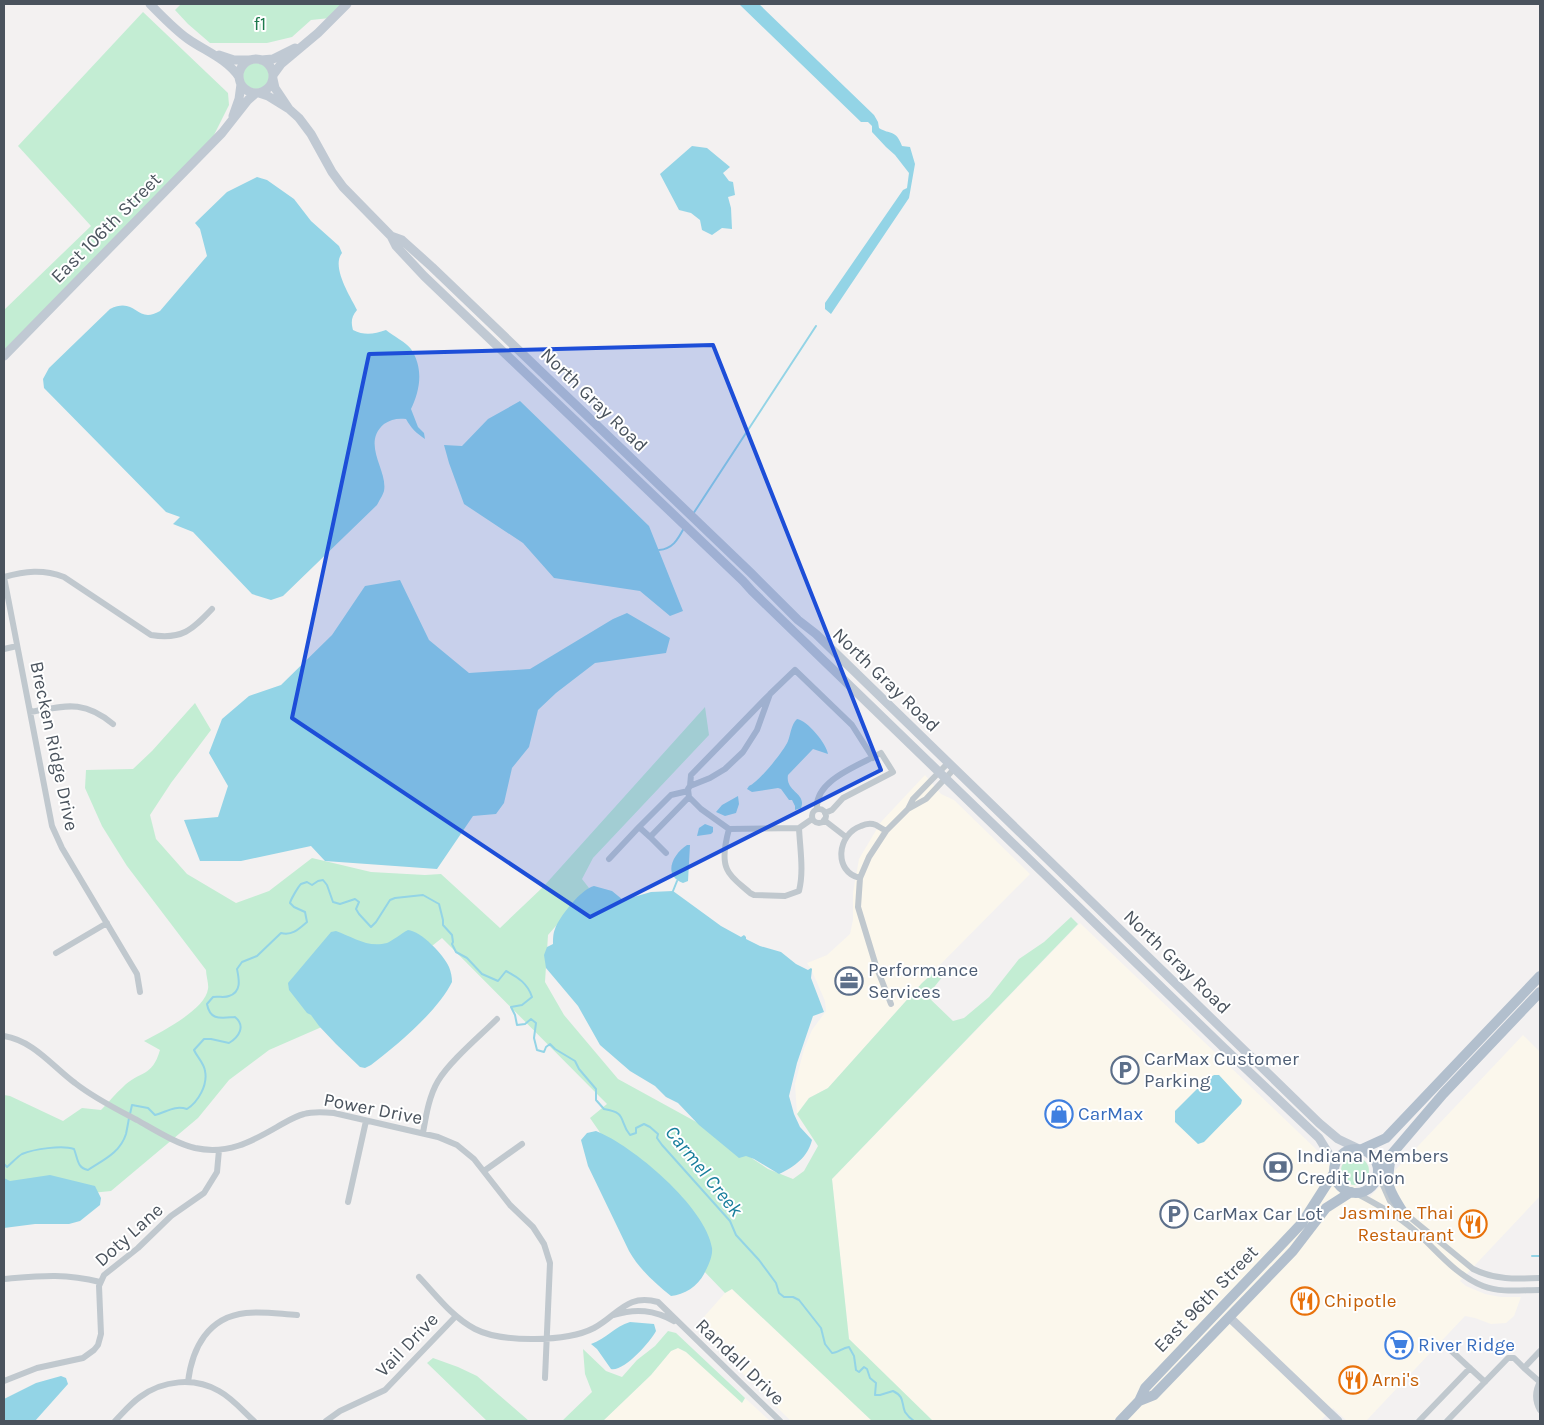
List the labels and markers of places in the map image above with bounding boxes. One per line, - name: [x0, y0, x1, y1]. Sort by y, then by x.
- place label: Performance Services: [868, 959, 978, 1003]
- office icon: Performance Services: [834, 966, 864, 996]
- place label: CarMax Customer Parking: [1144, 1048, 1299, 1092]
- parking icon: CarMax Customer Parking: [1110, 1055, 1140, 1085]
- shop icon: CarMax: [1044, 1099, 1074, 1129]
- place label: CarMax: [1078, 1103, 1144, 1125]
- place label: Indiana Members Credit Union: [1297, 1145, 1449, 1189]
- bank icon: Indiana Members Credit Union: [1263, 1152, 1293, 1182]
- parking icon: CarMax Car Lot: [1159, 1199, 1189, 1229]
- place label: Jasmine Thai Restaurant: [1340, 1202, 1454, 1246]
- place label: CarMax Car Lot: [1193, 1203, 1323, 1225]
- restaurant icon: Jasmine Thai Restaurant: [1458, 1209, 1488, 1239]
- restaurant icon: Chipotle: [1290, 1286, 1320, 1316]
- place label: Chipotle: [1324, 1290, 1397, 1312]
- supermarket icon: River Ridge: [1384, 1330, 1414, 1360]
- place label: River Ridge: [1418, 1334, 1515, 1356]
- restaurant icon: Arni's: [1338, 1365, 1368, 1395]
- place label: Arni's: [1372, 1369, 1419, 1391]

